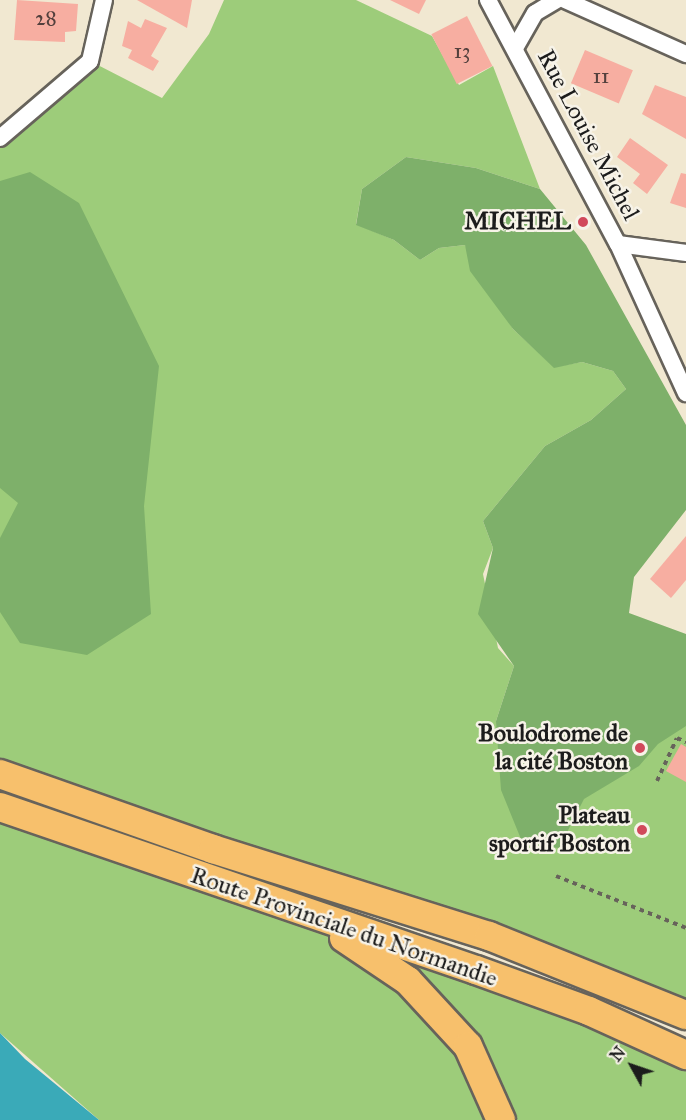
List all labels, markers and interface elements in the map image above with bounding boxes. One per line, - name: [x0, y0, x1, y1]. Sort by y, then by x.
- house number: 28: [35, 5, 57, 31]
- house number: 13: [454, 38, 470, 64]
- street label: Rue Louise Michel: [531, 45, 645, 225]
- house number: 11: [593, 63, 609, 89]
- place label: MICHEL: [464, 208, 571, 236]
- marker: MICHEL: [576, 215, 590, 229]
- place label: Boulodrome de la cité Boston: [478, 720, 628, 776]
- marker: Boulodrome de la cité Boston: [633, 741, 647, 755]
- place label: Plateau sportif Boston: [489, 802, 630, 858]
- marker: Plateau sportif Boston: [635, 823, 649, 837]
- street label: Route Provinciale du Normandie: [187, 861, 501, 993]
- north arrow: [602, 1036, 662, 1096]
- text: N: [606, 1043, 629, 1065]

